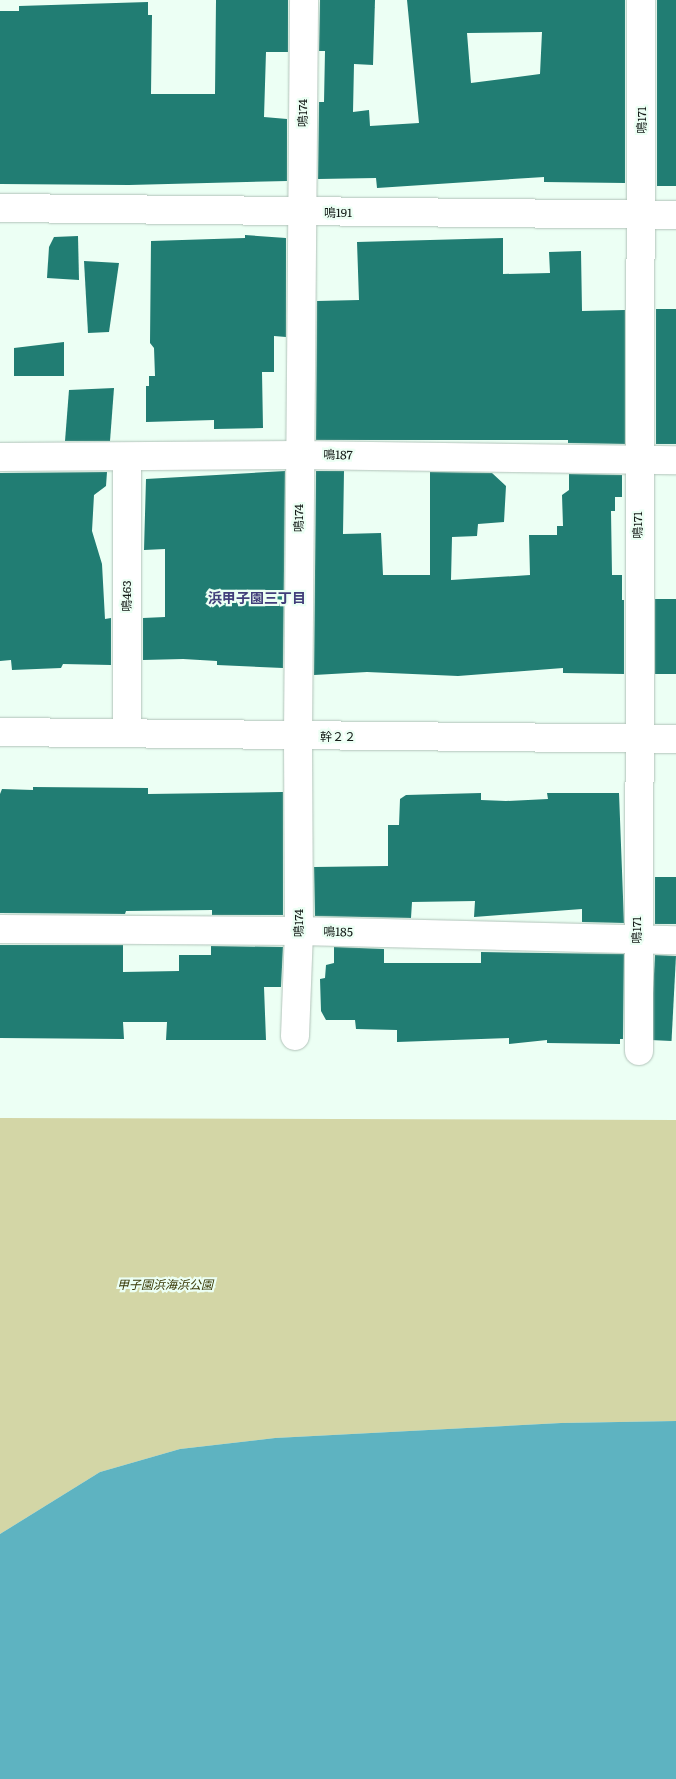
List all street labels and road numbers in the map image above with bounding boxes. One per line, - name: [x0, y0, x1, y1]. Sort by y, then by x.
- street label: 鳴174: [296, 99, 310, 127]
- street label: 鳴171: [635, 106, 649, 134]
- street label: 鳴191: [324, 206, 352, 220]
- street label: 鳴187: [323, 448, 353, 462]
- street label: 鳴174: [292, 504, 306, 532]
- street label: 鳴171: [631, 511, 645, 539]
- street label: 鳴463: [120, 580, 134, 612]
- street label: 幹２２: [320, 730, 356, 744]
- street label: 鳴174: [292, 909, 306, 937]
- street label: 鳴171: [630, 916, 644, 944]
- street label: 鳴185: [323, 925, 353, 939]

